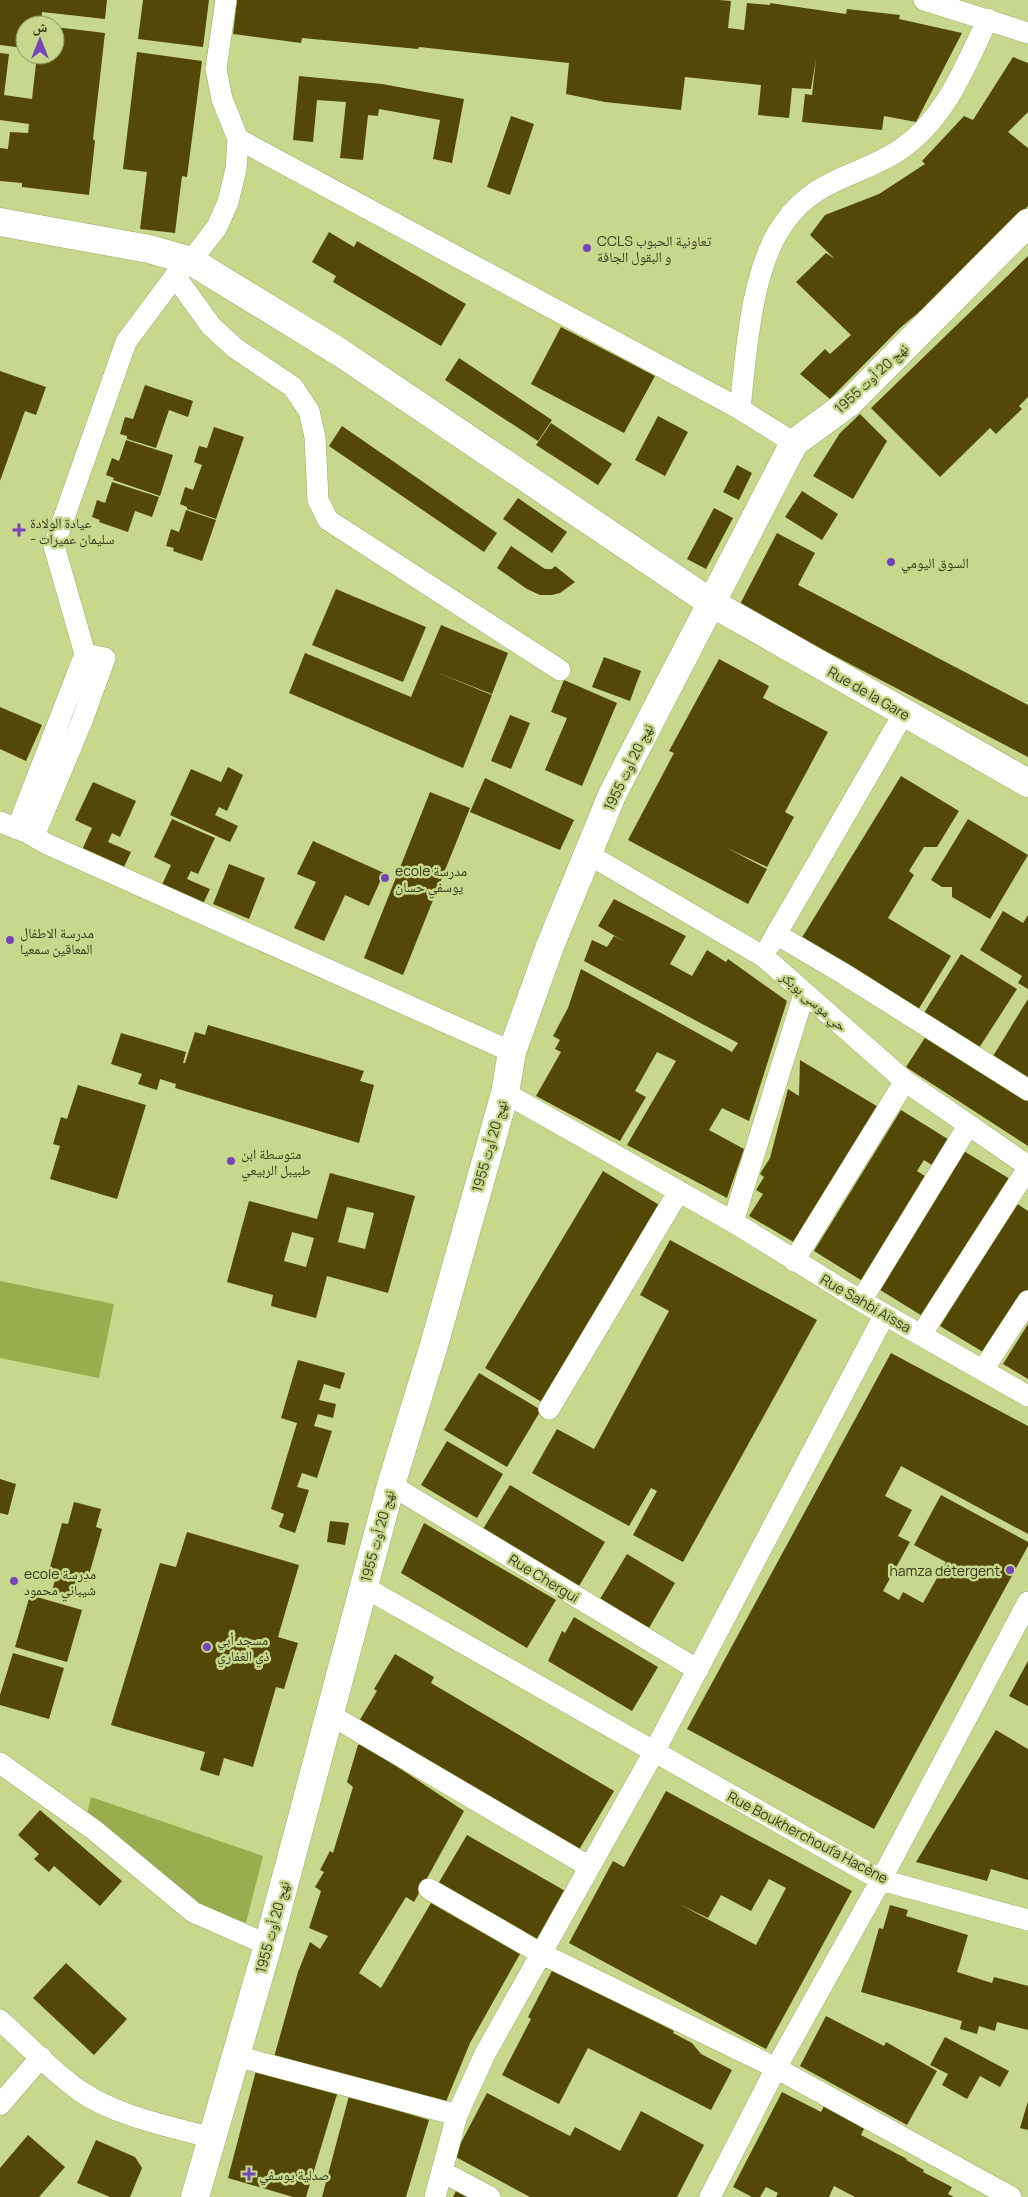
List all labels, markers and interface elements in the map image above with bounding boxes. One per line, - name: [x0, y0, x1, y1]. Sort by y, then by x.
- north arrow: [15, 15, 65, 65]
- text: ش: [33, 17, 48, 36]
- place label: CCLS تعاونية الحبوب و البقول الجافة: [597, 231, 712, 266]
- marker: CCLS تعاونية الحبوب و البقول الجافة: [581, 242, 593, 254]
- street label: نهج 20 أوت 1955: [830, 339, 913, 418]
- place label: عيادة الولادة - سليمان عميرات: [30, 513, 114, 548]
- marker: عيادة الولادة - سليمان عميرات: [12, 523, 26, 537]
- place label: السوق اليومي: [901, 553, 969, 574]
- marker: السوق اليومي: [885, 556, 897, 568]
- street label: Rue de la Gare: [824, 662, 914, 724]
- street label: نهج 20 أوت 1955: [599, 720, 658, 814]
- place label: ecole مدرسة يوسفي حسان: [395, 861, 467, 898]
- marker: ecole مدرسة يوسفي حسان: [379, 872, 391, 884]
- place label: مدرسة الاطفال المعاقين سمعيا: [20, 923, 94, 958]
- marker: مدرسة الاطفال المعاقين سمعيا: [4, 934, 16, 946]
- street label: حي موسى بوبكر: [774, 966, 851, 1037]
- street label: نهج 20 أوت 1955: [467, 1098, 512, 1194]
- place label: متوسطة ابن طبيبل الربيعي: [241, 1144, 311, 1181]
- marker: متوسطة ابن طبيبل الربيعي: [225, 1155, 237, 1167]
- street label: Rue Sahbi Aïssa: [817, 1269, 915, 1337]
- street label: نهج 20 أوت 1955: [356, 1488, 399, 1584]
- street label: Rue Chergui: [505, 1549, 583, 1607]
- place label: hamza détergent: [890, 1561, 1000, 1580]
- place label: ecole مدرسة شيباني محمود: [24, 1564, 96, 1601]
- marker: hamza détergent: [1004, 1564, 1016, 1576]
- marker: ecole مدرسة شيباني محمود: [8, 1575, 20, 1587]
- place label: مسجد أبي ذي الغفاري: [217, 1630, 270, 1667]
- marker: مسجد أبي ذي الغفاري: [201, 1641, 213, 1653]
- street label: Rue Boukherchoufa Hacène: [724, 1787, 892, 1887]
- street label: نهج 20 أوت 1955: [251, 1879, 294, 1975]
- place label: صدلية يوسفي: [259, 2165, 329, 2186]
- marker: صدلية يوسفي: [243, 2168, 255, 2180]

